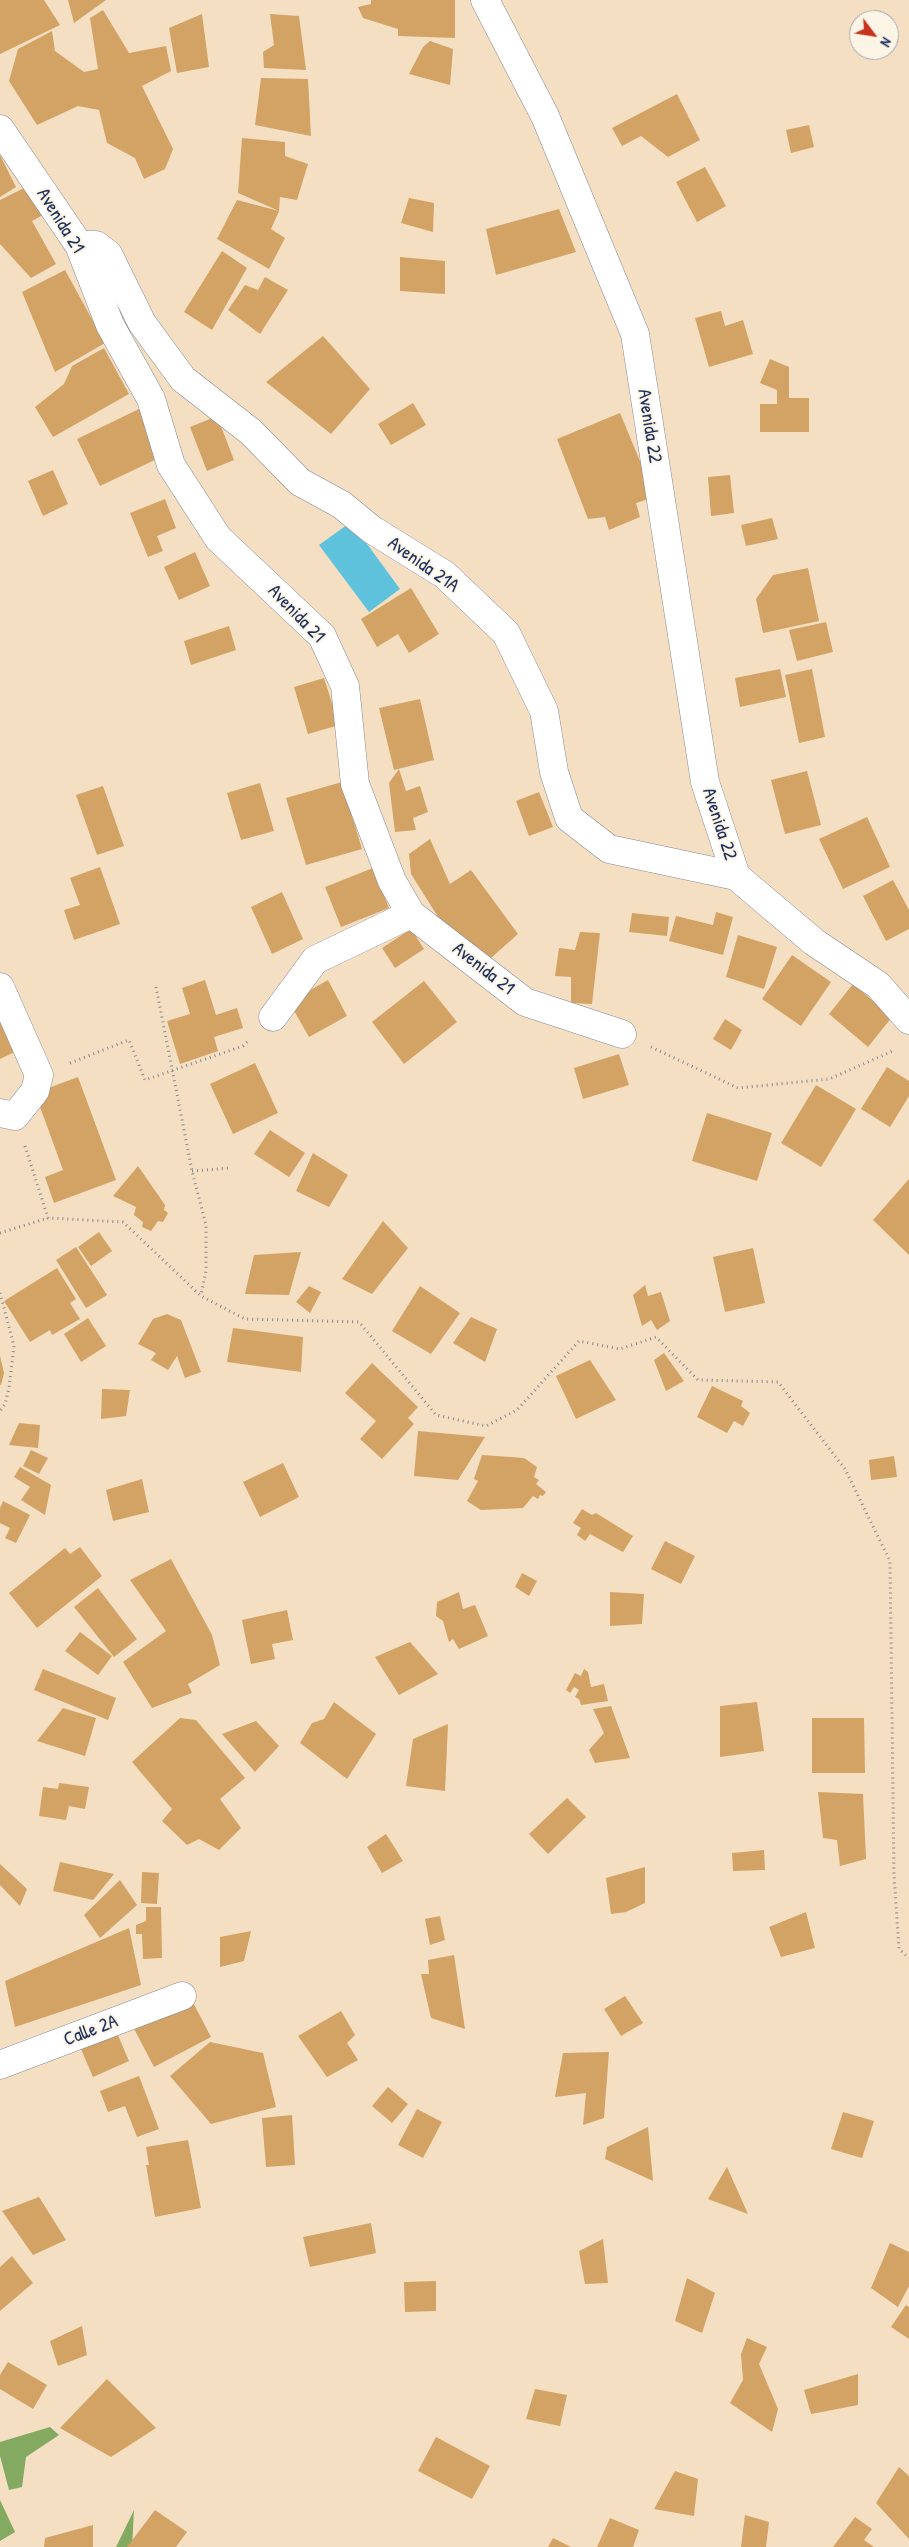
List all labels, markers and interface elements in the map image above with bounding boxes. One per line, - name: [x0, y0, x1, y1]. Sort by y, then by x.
- north arrow: [849, 10, 899, 60]
- text: N: [876, 34, 896, 51]
- street label: Avenida 21: [31, 184, 89, 258]
- street label: Avenida 22: [632, 388, 666, 464]
- street label: Avenida 21A: [383, 532, 463, 598]
- street label: Avenida 21: [263, 580, 329, 648]
- street label: Avenida 22: [697, 785, 741, 863]
- street label: Avenida 21: [447, 938, 519, 1000]
- street label: Calle 2A: [61, 2010, 121, 2052]

